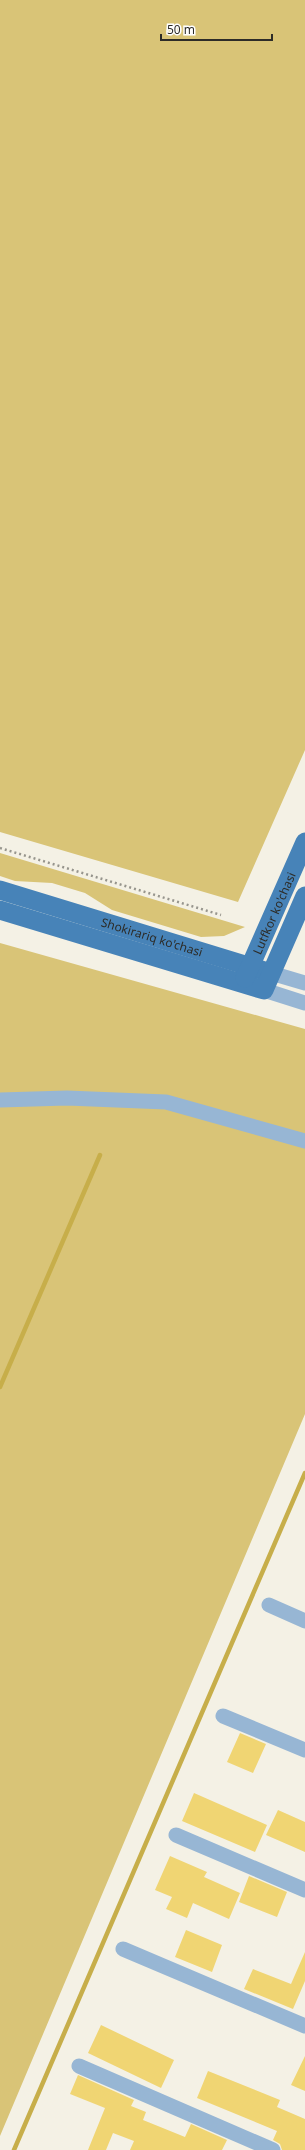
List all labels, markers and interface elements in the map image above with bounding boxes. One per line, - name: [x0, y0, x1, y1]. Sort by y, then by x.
- scale bar: [161, 16, 272, 42]
- text: 50 m: [167, 21, 195, 38]
- street label: Lutfkor ko'chasi: [248, 869, 299, 957]
- street label: Shokirariq ko'chasi: [99, 913, 205, 960]

